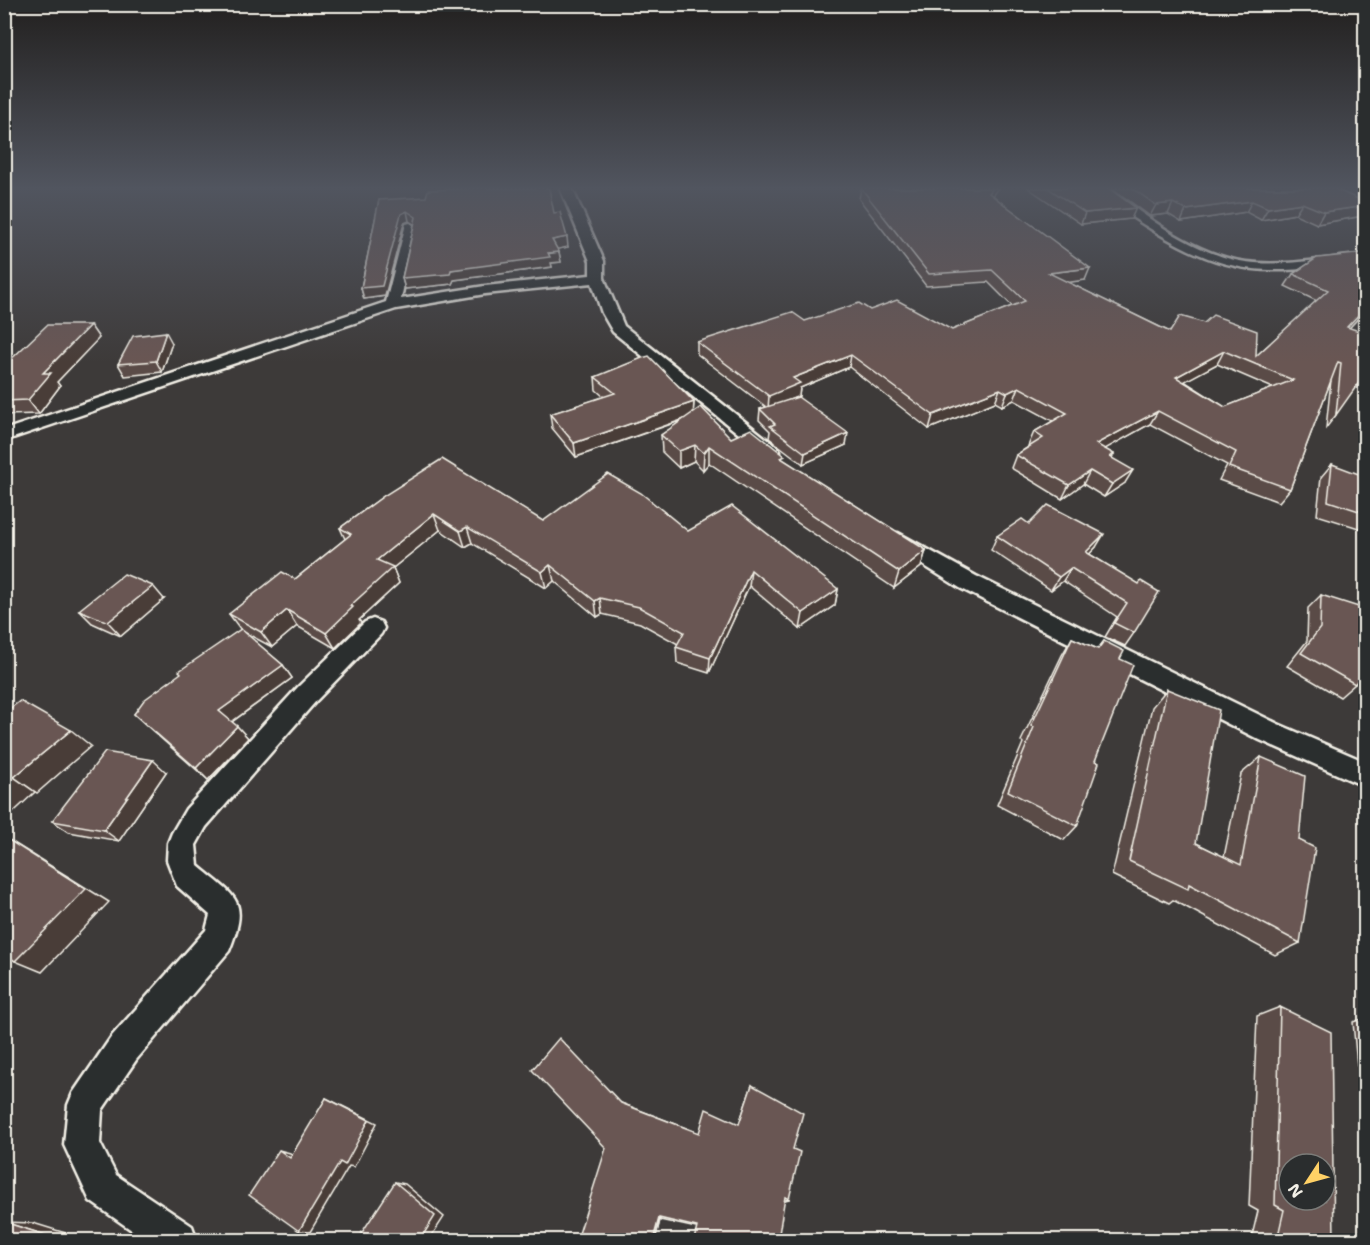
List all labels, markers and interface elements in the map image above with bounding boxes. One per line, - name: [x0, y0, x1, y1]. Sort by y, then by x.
- north arrow: [1277, 1152, 1337, 1212]
- text: N: [1283, 1179, 1307, 1202]

